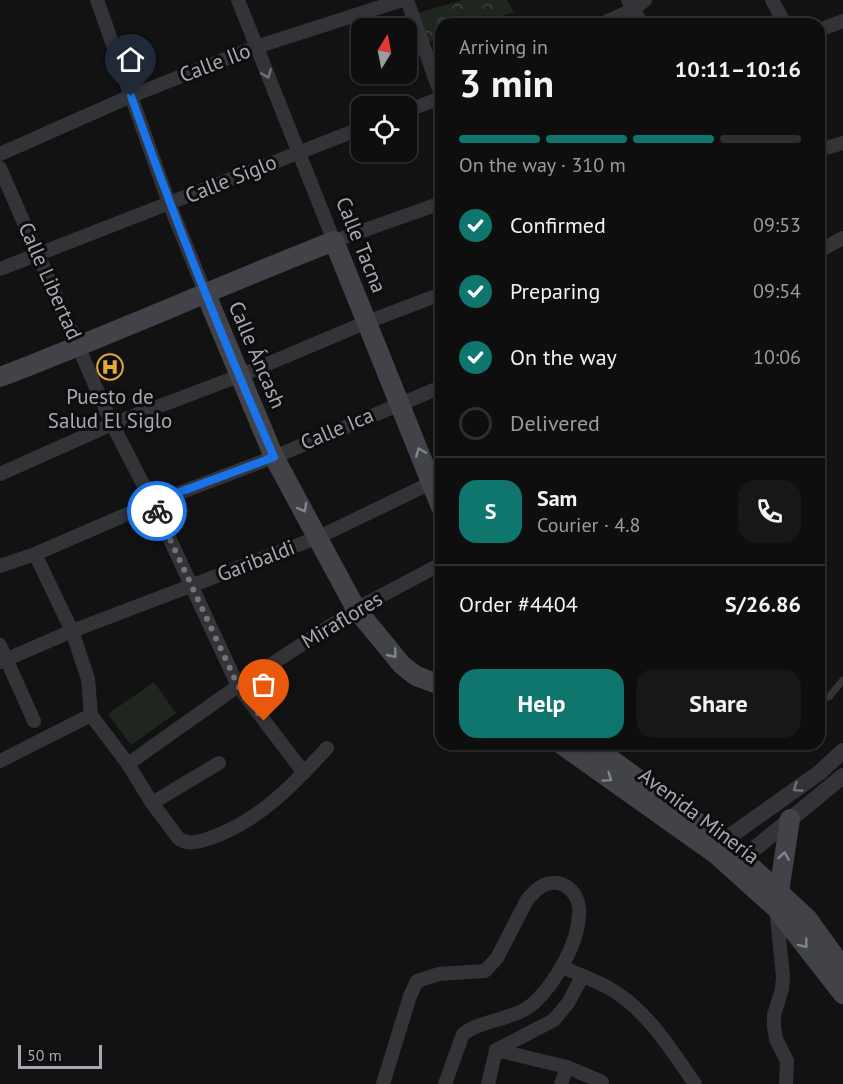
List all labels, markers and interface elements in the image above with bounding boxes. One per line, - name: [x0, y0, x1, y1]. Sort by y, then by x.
- north arrow: [351, 18, 417, 84]
- map controls: [351, 18, 417, 162]
- pin: [105, 34, 156, 96]
- text: Arriving in: [459, 34, 548, 60]
- street label: Calle Ilo: [175, 37, 254, 88]
- icon: home: [114, 43, 147, 76]
- text: 10:11–10:16: [675, 55, 801, 83]
- text: 3 min: [459, 57, 554, 108]
- one-way arrow: [260, 68, 272, 79]
- button: locate: [351, 96, 417, 162]
- street label: Calle Siglo: [181, 148, 280, 209]
- text: On the way · 310 m: [459, 152, 626, 178]
- street label: Calle Tacna: [330, 193, 393, 297]
- icon: check: [459, 209, 492, 242]
- text: Confirmed: [510, 211, 606, 239]
- text: 09:53: [753, 212, 801, 238]
- street label: Calle Libertad: [13, 218, 88, 344]
- icon: check: [459, 275, 492, 308]
- text: Preparing: [510, 277, 600, 305]
- text: 09:54: [753, 278, 801, 304]
- street label: Calle Áncash: [223, 297, 292, 413]
- icon: check: [459, 341, 492, 374]
- text: On the way: [510, 343, 617, 371]
- text: 10:06: [753, 344, 801, 370]
- hospital icon: Puesto de Salud El Siglo: [95, 352, 125, 382]
- place label: Puesto de Salud El Siglo: [48, 383, 172, 434]
- street label: Calle Ica: [296, 401, 377, 456]
- text: Delivered: [510, 409, 600, 437]
- one-way arrow: [415, 447, 427, 458]
- button: phone: [738, 480, 801, 543]
- courier: [127, 481, 187, 541]
- text: Sam: [537, 484, 577, 512]
- icon: bike: [141, 495, 174, 528]
- text: S: [485, 497, 496, 525]
- one-way arrow: [295, 502, 307, 512]
- text: Courier · 4.8: [537, 512, 640, 538]
- street label: Garibaldi: [213, 533, 298, 588]
- street label: Miraflores: [296, 585, 387, 654]
- text: Order #4404: [459, 590, 578, 618]
- text: S/26.86: [725, 590, 801, 618]
- one-way arrow: [385, 648, 396, 659]
- pin: [238, 659, 289, 721]
- icon: bag: [247, 668, 280, 701]
- button: Help: [459, 669, 624, 738]
- button: Share: [636, 669, 801, 738]
- street label: Avenida Minería: [634, 761, 765, 870]
- one-way arrow: [602, 771, 613, 782]
- one-way arrow: [793, 781, 804, 792]
- one-way arrow: [778, 851, 790, 860]
- one-way arrow: [797, 937, 808, 948]
- scale bar: [18, 1042, 102, 1070]
- text: 50 m: [27, 1045, 62, 1065]

